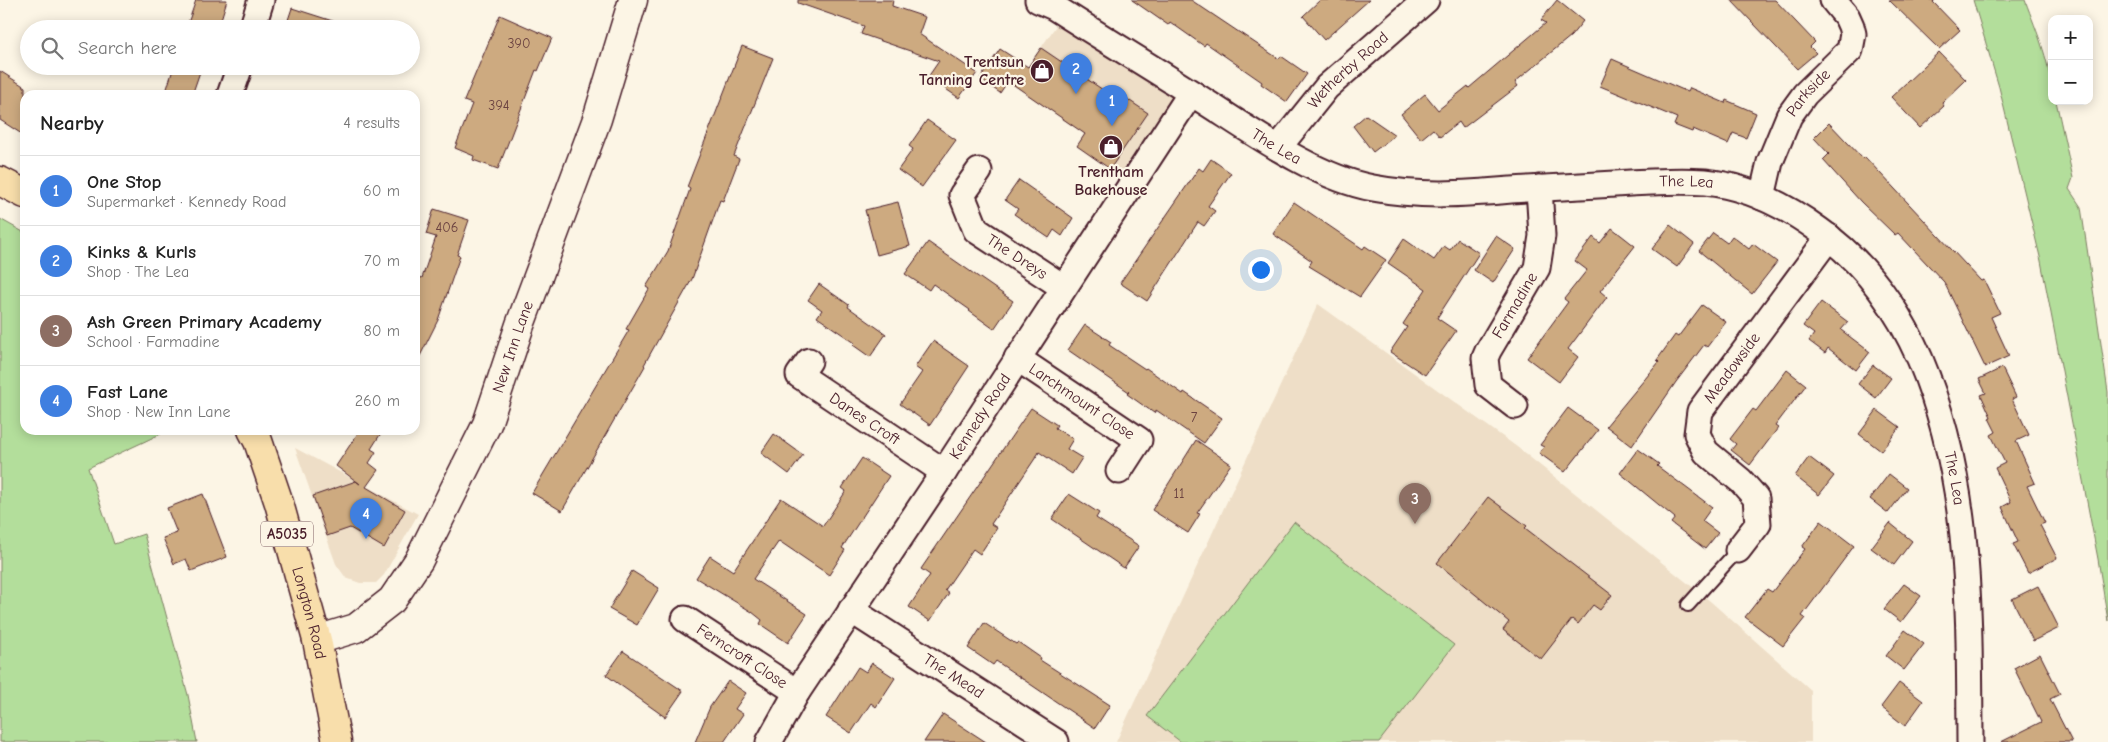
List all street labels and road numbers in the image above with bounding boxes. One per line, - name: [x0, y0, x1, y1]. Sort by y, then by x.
- street label: Wetherby Road: [1304, 28, 1392, 112]
- street label: Parkside: [1783, 65, 1834, 120]
- street label: The Lea: [1248, 125, 1304, 168]
- street label: The Lea: [1659, 172, 1715, 192]
- street label: The Dreys: [983, 231, 1051, 283]
- street label: Farmadine: [1489, 269, 1541, 342]
- street label: New Inn Lane: [489, 299, 537, 395]
- street label: Meadowside: [1700, 329, 1764, 407]
- street label: Larchmount Close: [1026, 360, 1138, 443]
- street label: Kennedy Road: [946, 371, 1014, 463]
- street label: Danes Croft: [826, 389, 903, 449]
- street label: The Lea: [1941, 450, 1968, 506]
- road number: A5035: [261, 522, 313, 546]
- street label: Longton Road: [288, 565, 330, 661]
- street label: Ferncroft Close: [693, 620, 791, 692]
- street label: The Mead: [920, 650, 987, 702]

